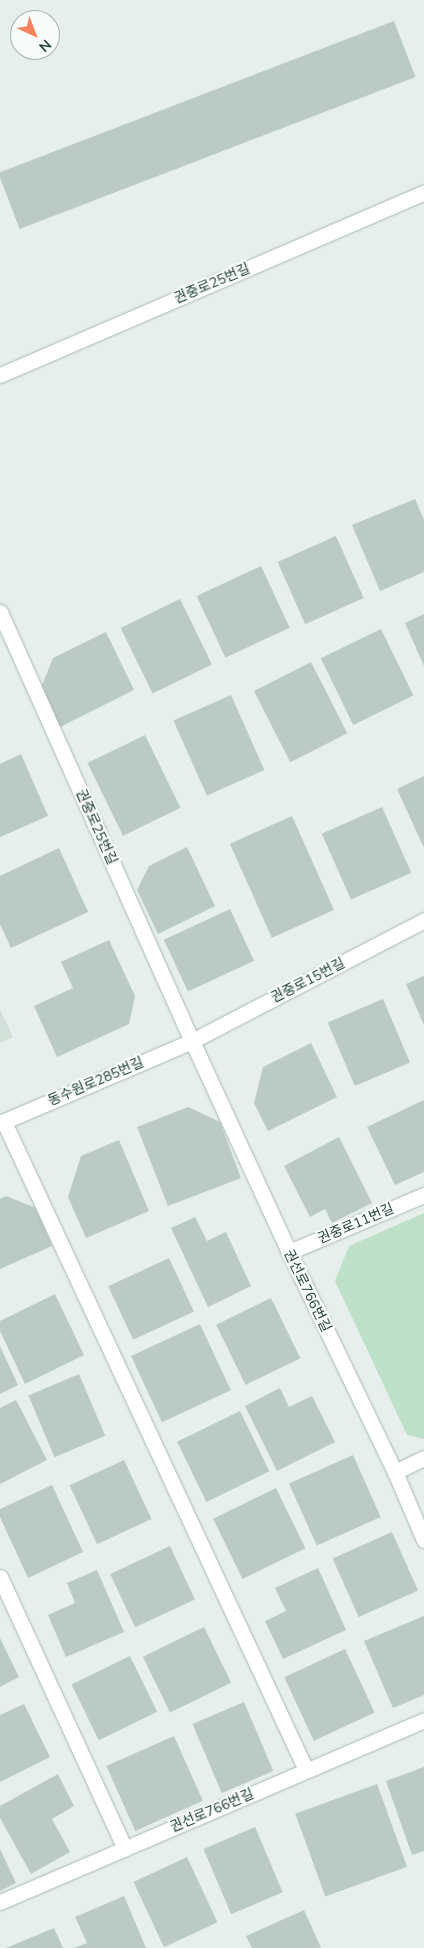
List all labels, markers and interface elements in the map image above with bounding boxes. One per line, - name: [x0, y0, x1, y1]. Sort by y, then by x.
- north arrow: [10, 10, 60, 60]
- text: N: [35, 35, 55, 56]
- street label: 권중로25번길: [171, 260, 253, 308]
- street label: 권중로25번길: [72, 786, 120, 868]
- street label: 권중로15번길: [268, 955, 348, 1007]
- street label: 동수원로285번길: [46, 1054, 146, 1110]
- street label: 권중로11번길: [315, 1200, 397, 1248]
- street label: 권선로766번길: [280, 1247, 334, 1335]
- street label: 권선로766번길: [167, 1786, 257, 1836]

